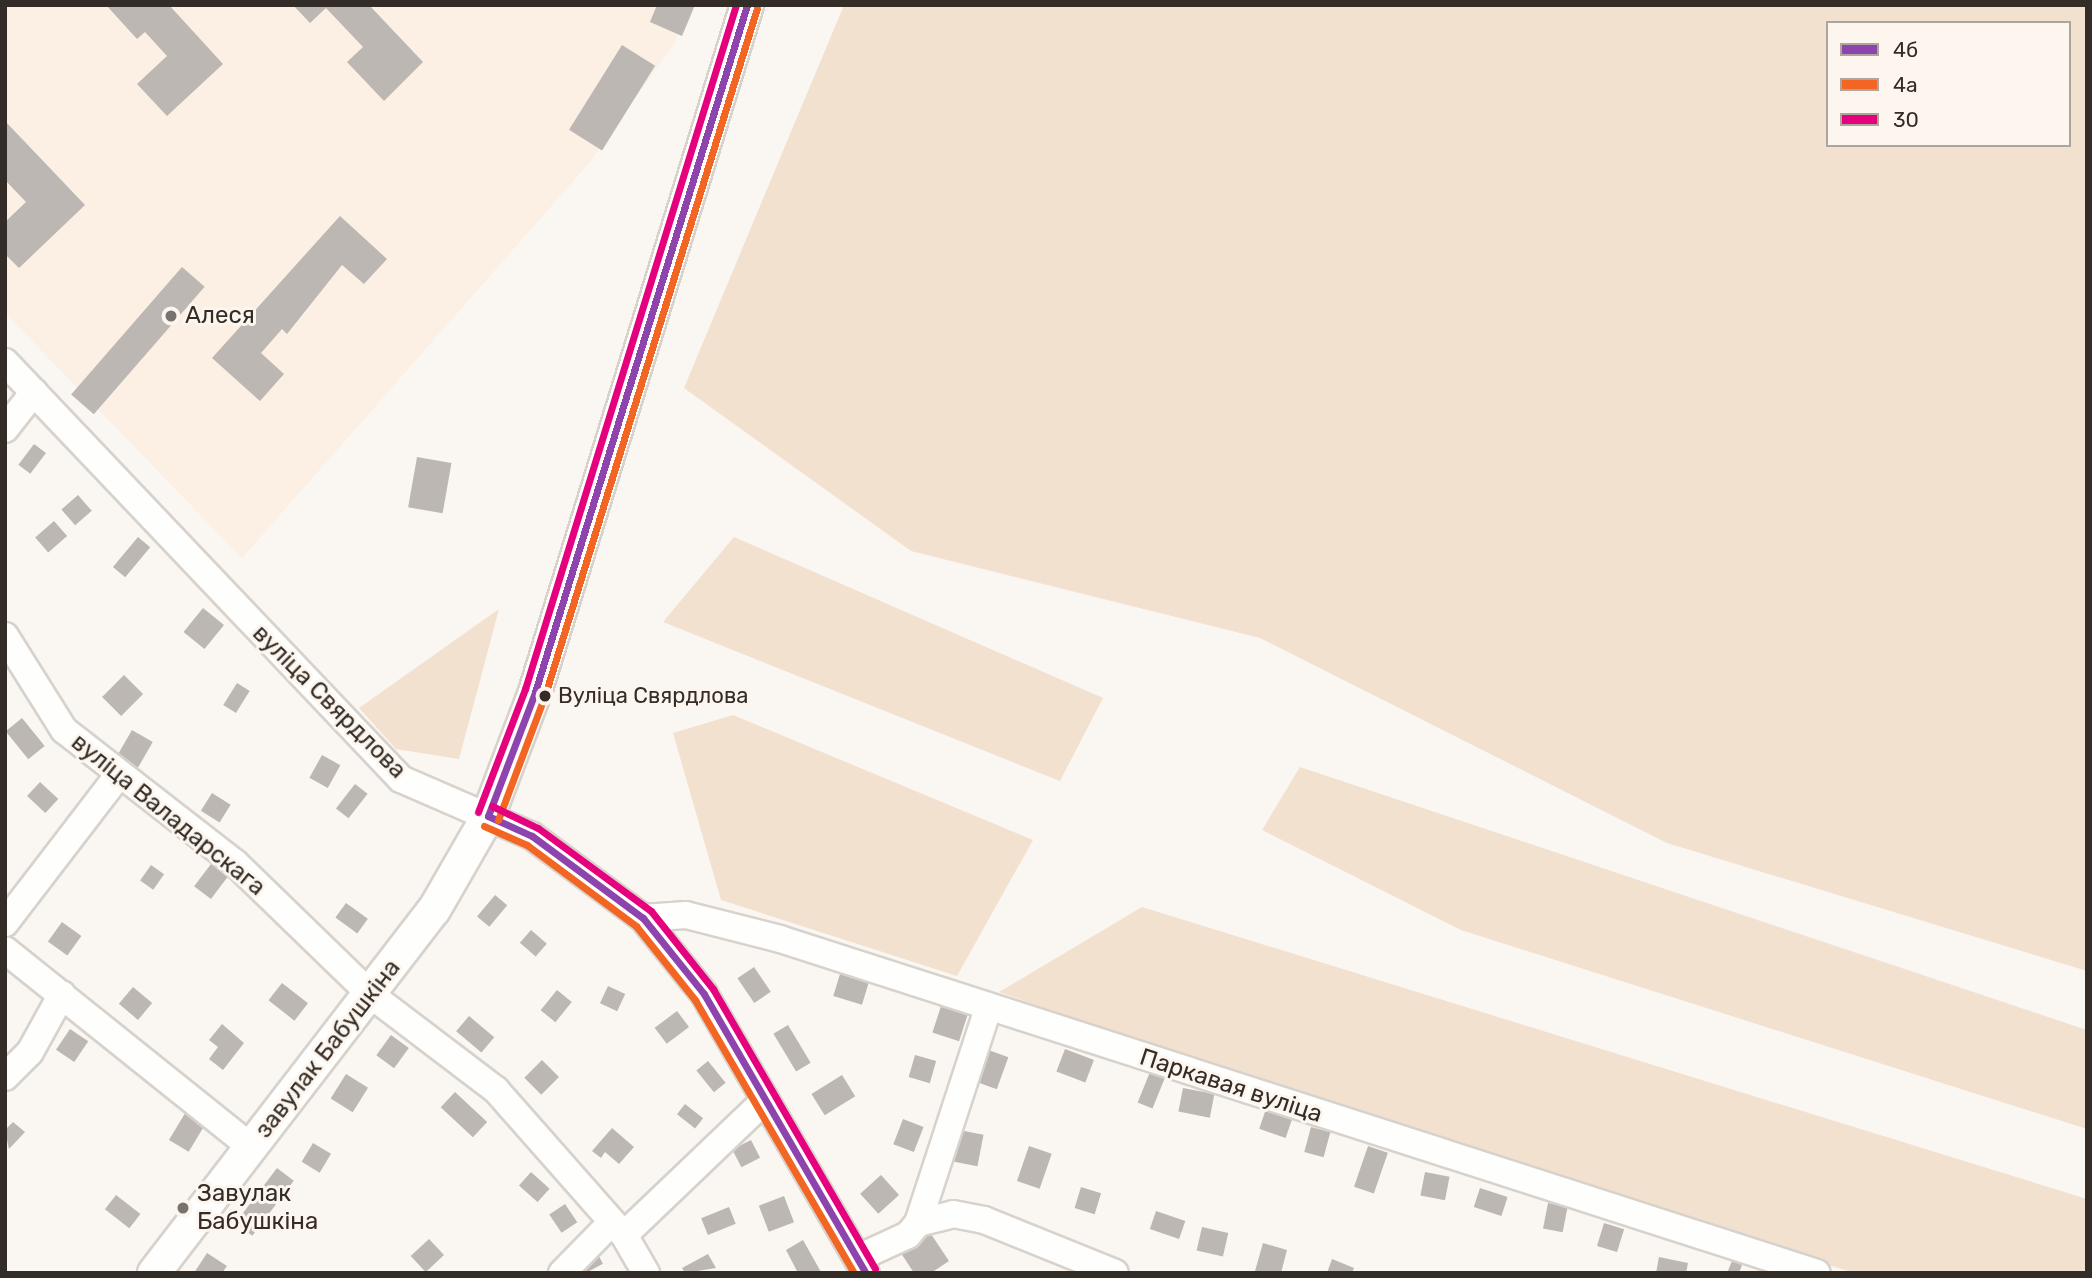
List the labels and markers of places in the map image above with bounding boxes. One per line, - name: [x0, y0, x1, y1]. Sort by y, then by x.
- place label: Алеся: [185, 302, 255, 330]
- marker: Алеся: [163, 308, 179, 324]
- place label: Вуліца Свярдлова: [558, 683, 748, 709]
- marker: Вуліца Свярдлова: [538, 689, 552, 703]
- place label: Завулак Бабушкіна: [197, 1180, 318, 1236]
- marker: Завулак Бабушкіна: [175, 1200, 191, 1216]

